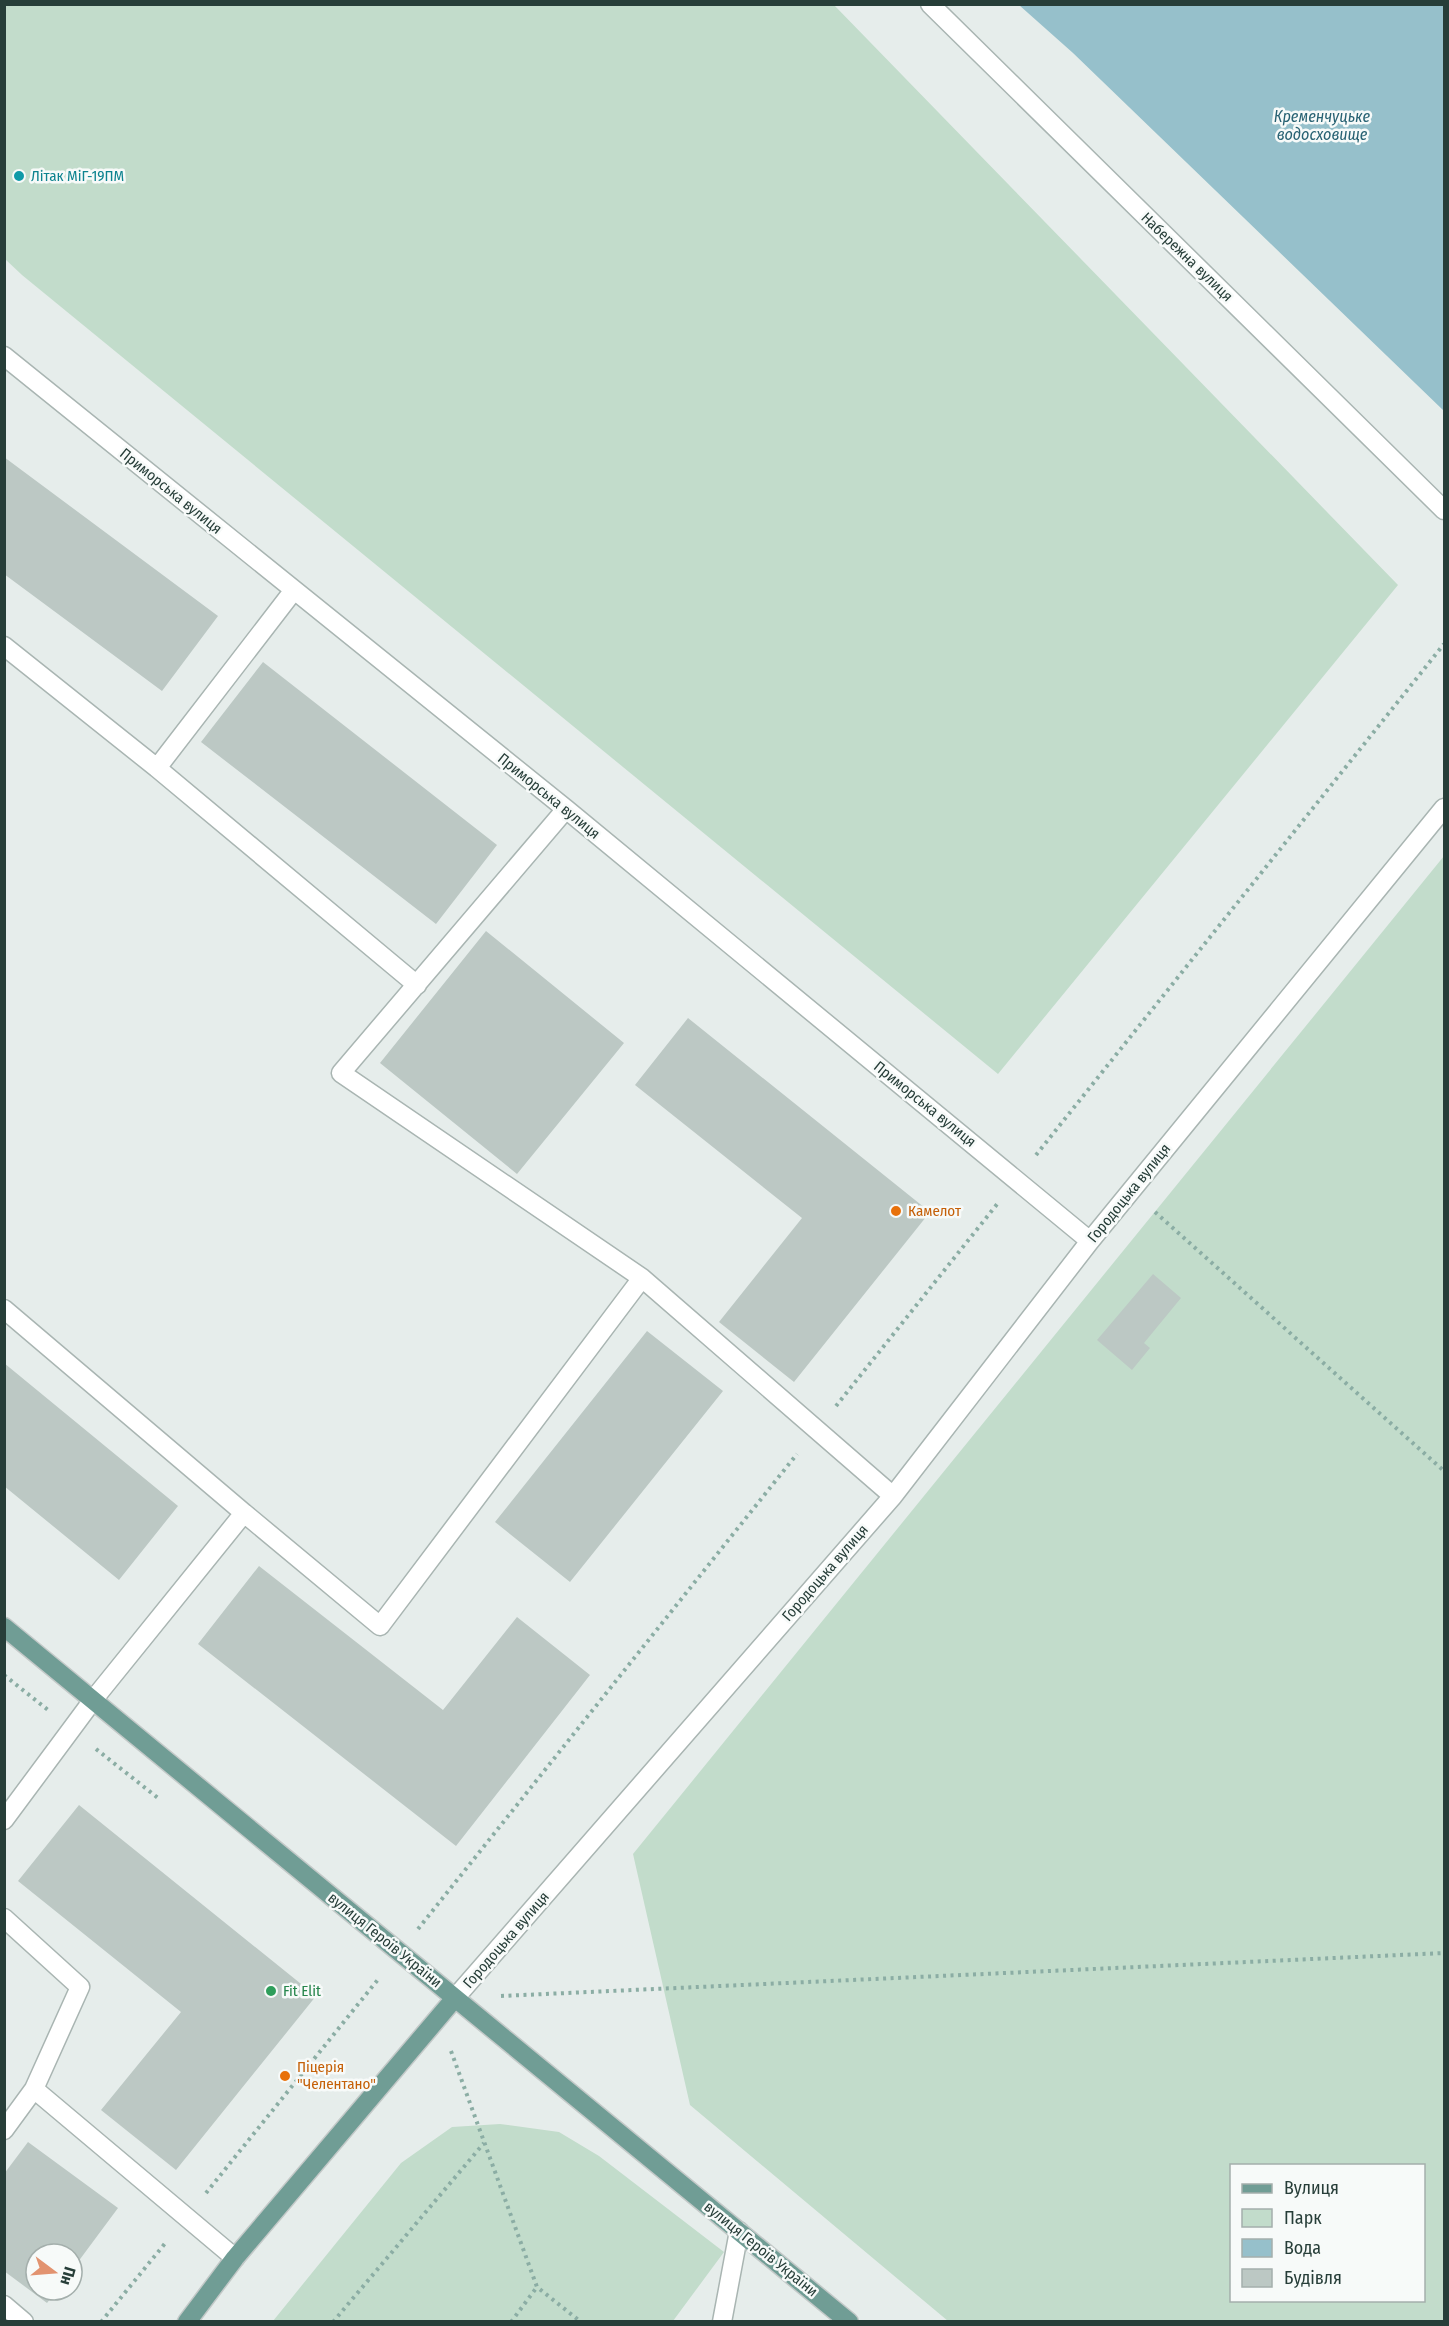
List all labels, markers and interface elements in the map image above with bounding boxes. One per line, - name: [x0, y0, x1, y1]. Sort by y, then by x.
- water label: Кременчуцьке водосховище: [1274, 107, 1371, 144]
- place label: Лiтак МiГ-19ПМ: [31, 167, 124, 185]
- marker: Лiтак МiГ-19ПМ: [12, 169, 26, 183]
- street label: Набережна вулиця: [1137, 209, 1237, 305]
- street label: Приморська вулиця: [116, 444, 226, 538]
- street label: Приморська вулиця: [494, 749, 604, 843]
- street label: Приморська вулиця: [870, 1057, 980, 1151]
- street label: Городоцька вулиця: [1084, 1140, 1174, 1246]
- place label: Камелот: [908, 1202, 962, 1220]
- marker: Камелот: [889, 1204, 903, 1218]
- street label: Городоцька вулиця: [778, 1521, 872, 1625]
- street label: Городоцька вулиця: [459, 1888, 553, 1992]
- street label: вулиця Героїв України: [325, 1889, 445, 1991]
- place label: Fit Elit: [283, 1982, 321, 2000]
- marker: Fit Elit: [264, 1984, 278, 1998]
- place label: Піцерія "Челентано": [297, 2058, 376, 2093]
- marker: Піцерія "Челентано": [278, 2069, 292, 2083]
- legend: [1230, 2164, 1425, 2302]
- text: Вулиця: [1284, 2177, 1339, 2199]
- street label: вулиця Героїв України: [701, 2198, 821, 2300]
- text: Парк: [1284, 2207, 1322, 2229]
- text: Вода: [1284, 2237, 1321, 2259]
- north arrow: [24, 2242, 84, 2302]
- text: Пн: [56, 2265, 80, 2287]
- text: Будівля: [1284, 2267, 1342, 2289]

